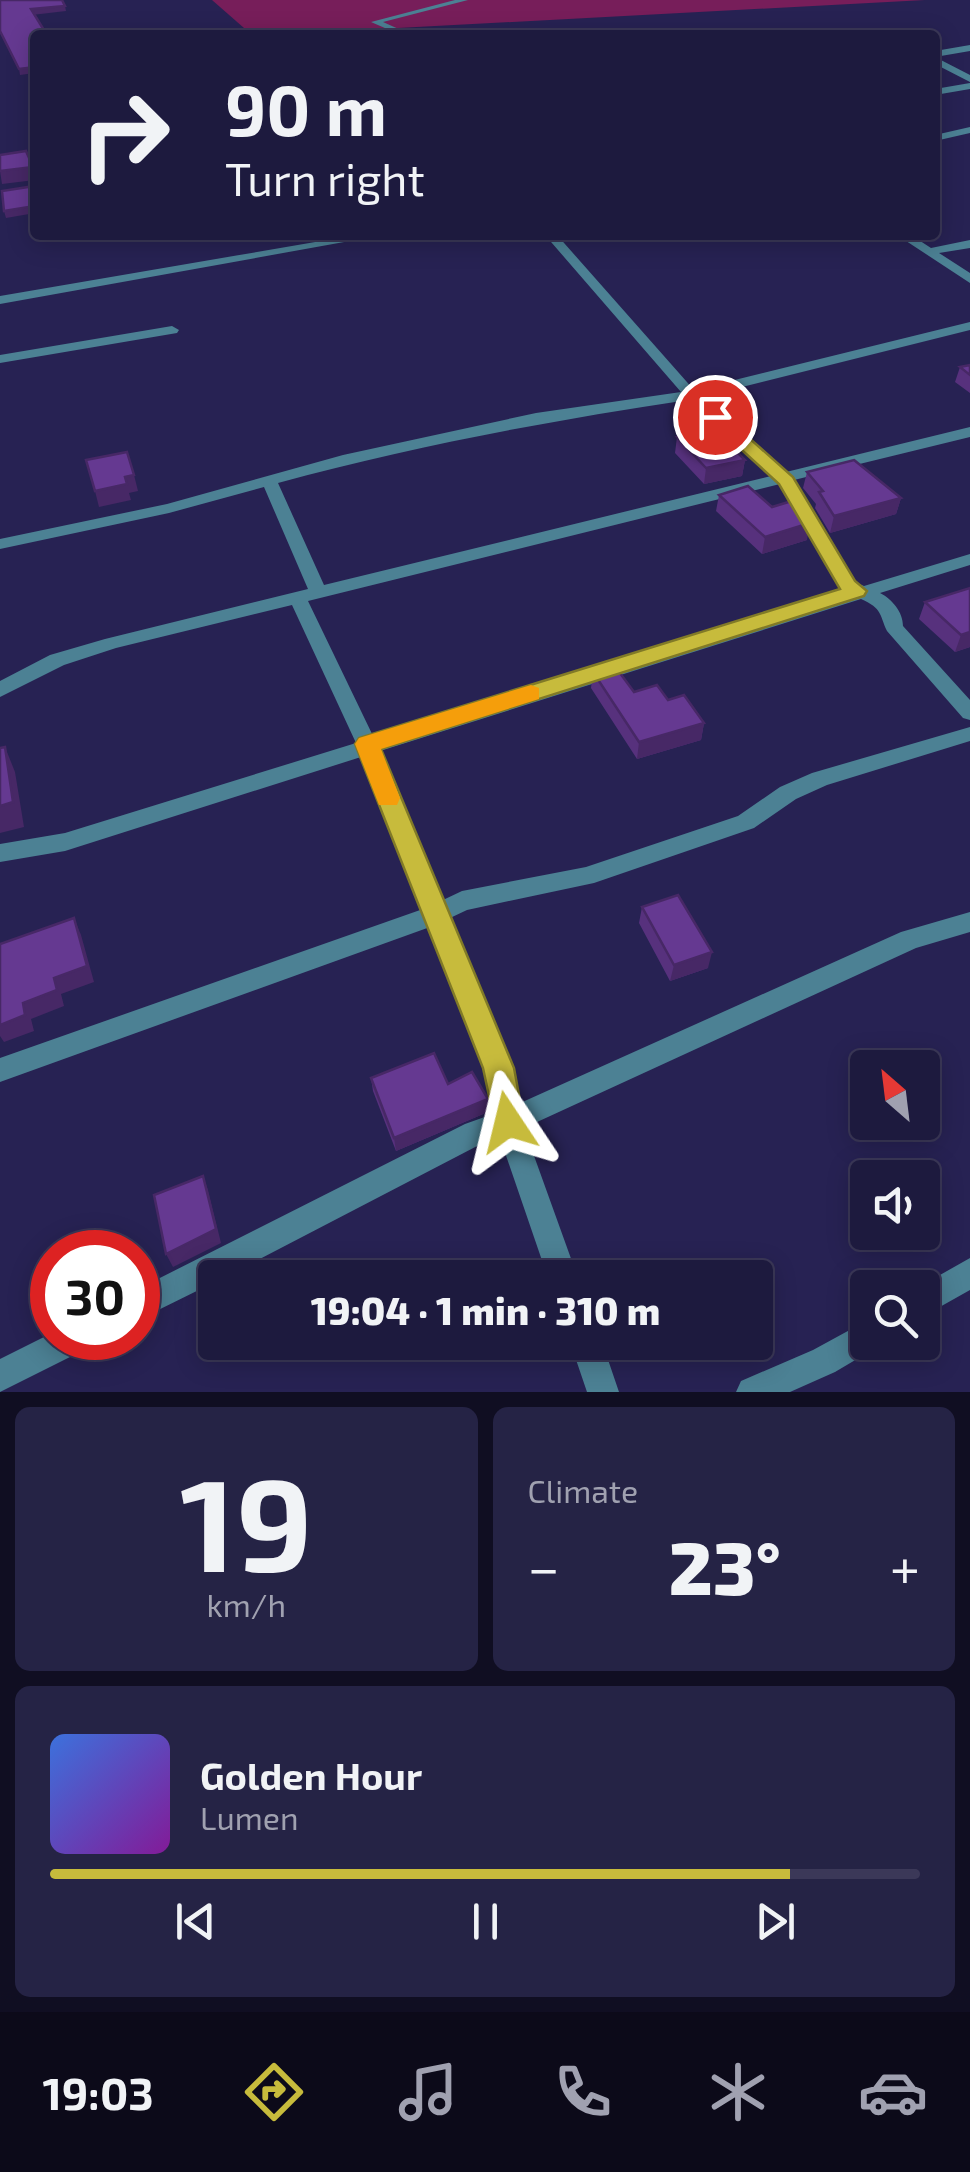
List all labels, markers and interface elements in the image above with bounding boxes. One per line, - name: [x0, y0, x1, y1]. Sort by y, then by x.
- text: 90 m: [225, 66, 387, 150]
- icon: right: [60, 70, 190, 200]
- text: Turn right: [225, 151, 425, 205]
- pin: [673, 375, 758, 460]
- icon: arrive: [688, 390, 743, 445]
- north arrow: [850, 1050, 940, 1140]
- map controls: [850, 1050, 940, 1360]
- position arrow: [456, 1070, 560, 1174]
- button: sound: [850, 1160, 940, 1250]
- speed limit sign: 30: [30, 1230, 160, 1360]
- button: search: [850, 1270, 940, 1360]
- text: 19:04 · 1 min · 310 m: [311, 1287, 660, 1333]
- text: 19: [180, 1442, 313, 1598]
- text: Climate: [528, 1471, 638, 1509]
- text: 23°: [669, 1520, 781, 1610]
- text: −: [528, 1533, 560, 1599]
- text: +: [890, 1533, 920, 1599]
- text: km/h: [207, 1585, 286, 1623]
- text: Golden Hour: [200, 1752, 422, 1798]
- text: Lumen: [200, 1798, 299, 1836]
- icon: previous: [168, 1894, 223, 1949]
- icon: pause: [458, 1894, 513, 1949]
- icon: next: [748, 1894, 803, 1949]
- icon: directions: [239, 2057, 309, 2127]
- icon: music: [393, 2057, 463, 2127]
- icon: phone: [548, 2057, 618, 2127]
- icon: climate: [703, 2057, 773, 2127]
- icon: car: [858, 2057, 928, 2127]
- text: 19:03: [42, 2065, 154, 2119]

